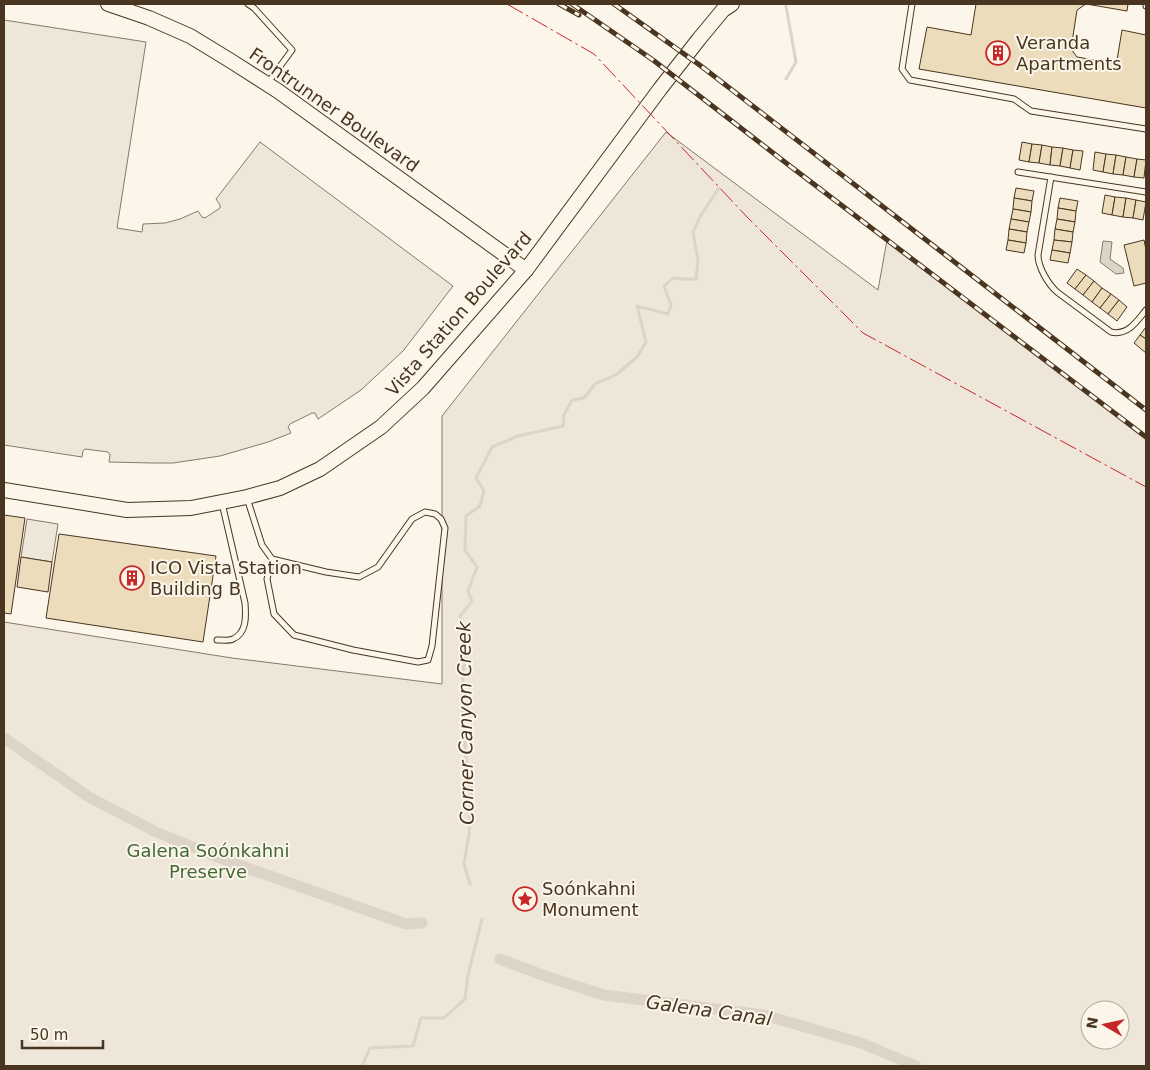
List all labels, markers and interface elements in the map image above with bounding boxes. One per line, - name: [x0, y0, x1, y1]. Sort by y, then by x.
- place label: Veranda Apartments: [1016, 32, 1122, 74]
- building icon: Veranda Apartments: [985, 40, 1011, 66]
- street label: Frontrunner Boulevard: [245, 43, 423, 176]
- street label: Vista Station Boulevard: [382, 227, 536, 400]
- place label: ICO Vista Station Building B: [150, 557, 302, 599]
- building icon: ICO Vista Station Building B: [119, 565, 145, 591]
- water label: Corner Canyon Creek: [452, 620, 478, 825]
- park label: Galena Soónkahni Preserve: [126, 840, 290, 882]
- place label: Soónkahni Monument: [542, 878, 638, 920]
- place icon: Soónkahni Monument: [512, 886, 538, 912]
- water label: Galena Canal: [645, 990, 774, 1030]
- north arrow: [1080, 1000, 1130, 1050]
- text: N: [1083, 1016, 1101, 1030]
- scale bar: [22, 1018, 104, 1050]
- text: 50 m: [30, 1026, 68, 1044]

